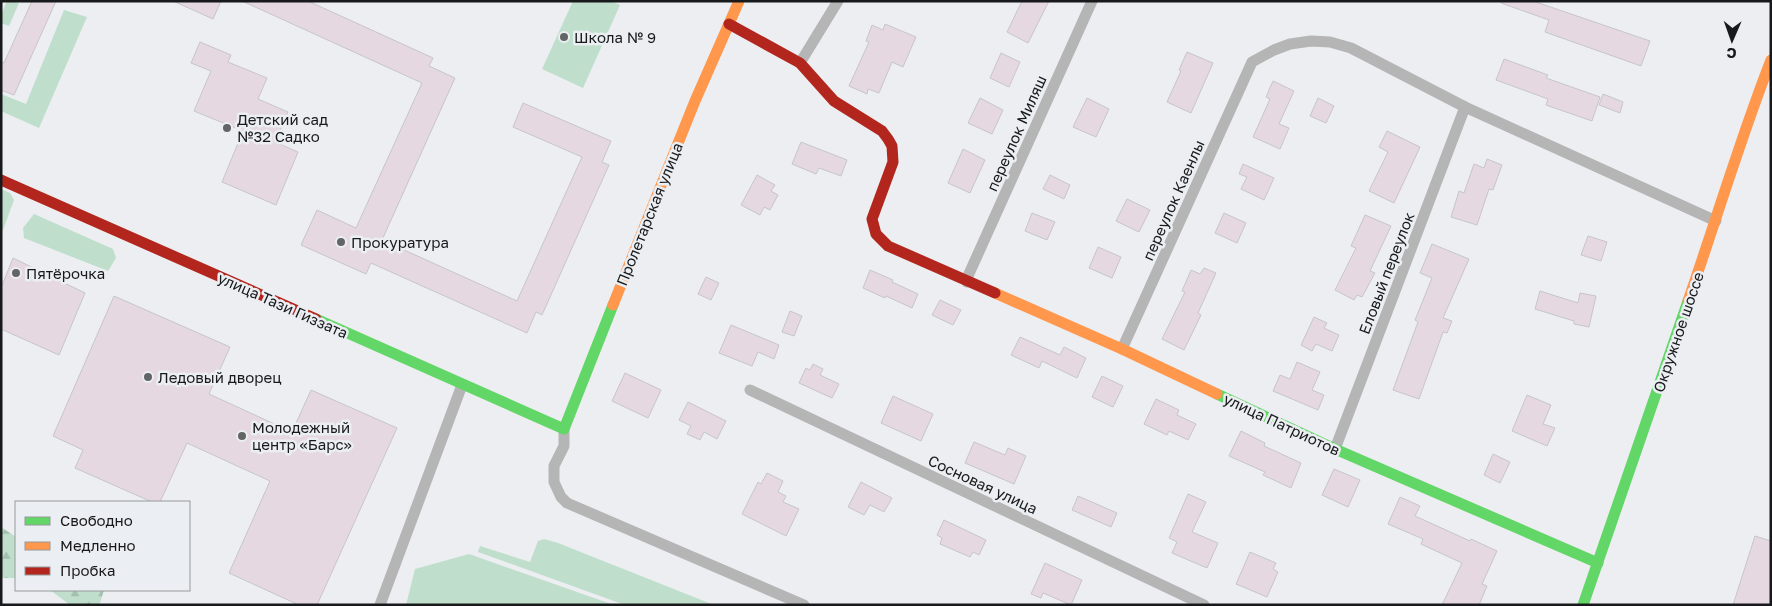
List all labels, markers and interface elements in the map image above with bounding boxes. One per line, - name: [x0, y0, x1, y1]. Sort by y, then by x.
- north arrow: [1707, 15, 1757, 65]
- place label: Школа № 9: [574, 28, 656, 46]
- marker: Школа № 9: [558, 31, 570, 43]
- text: С: [1726, 45, 1737, 62]
- street label: переулок Миляш: [982, 72, 1050, 194]
- place label: Детский сад №32 Садко: [237, 110, 328, 145]
- marker: Детский сад №32 Садко: [221, 122, 233, 134]
- street label: переулок Каенлы: [1138, 137, 1208, 263]
- street label: Пролетарская улица: [612, 140, 686, 288]
- street label: Еловый переулок: [1354, 209, 1418, 337]
- place label: Прокуратура: [351, 233, 449, 251]
- marker: Прокуратура: [335, 236, 347, 248]
- place label: Пятёрочка: [26, 264, 105, 282]
- marker: Пятёрочка: [10, 267, 22, 279]
- street label: улица Тази Гиззата: [215, 268, 351, 342]
- street label: Окружное шоссе: [1649, 269, 1707, 395]
- place label: Ледовый дворец: [158, 368, 281, 386]
- marker: Ледовый дворец: [142, 371, 154, 383]
- street label: улица Патриотов: [1221, 389, 1343, 459]
- place label: Молодежный центр «Барс»: [252, 418, 352, 453]
- marker: Молодежный центр «Барс»: [236, 430, 248, 442]
- street label: Сосновая улица: [925, 451, 1041, 517]
- legend: [15, 501, 190, 591]
- text: Свободно: [60, 511, 133, 529]
- text: Медленно: [60, 536, 136, 554]
- text: Пробка: [60, 561, 115, 579]

